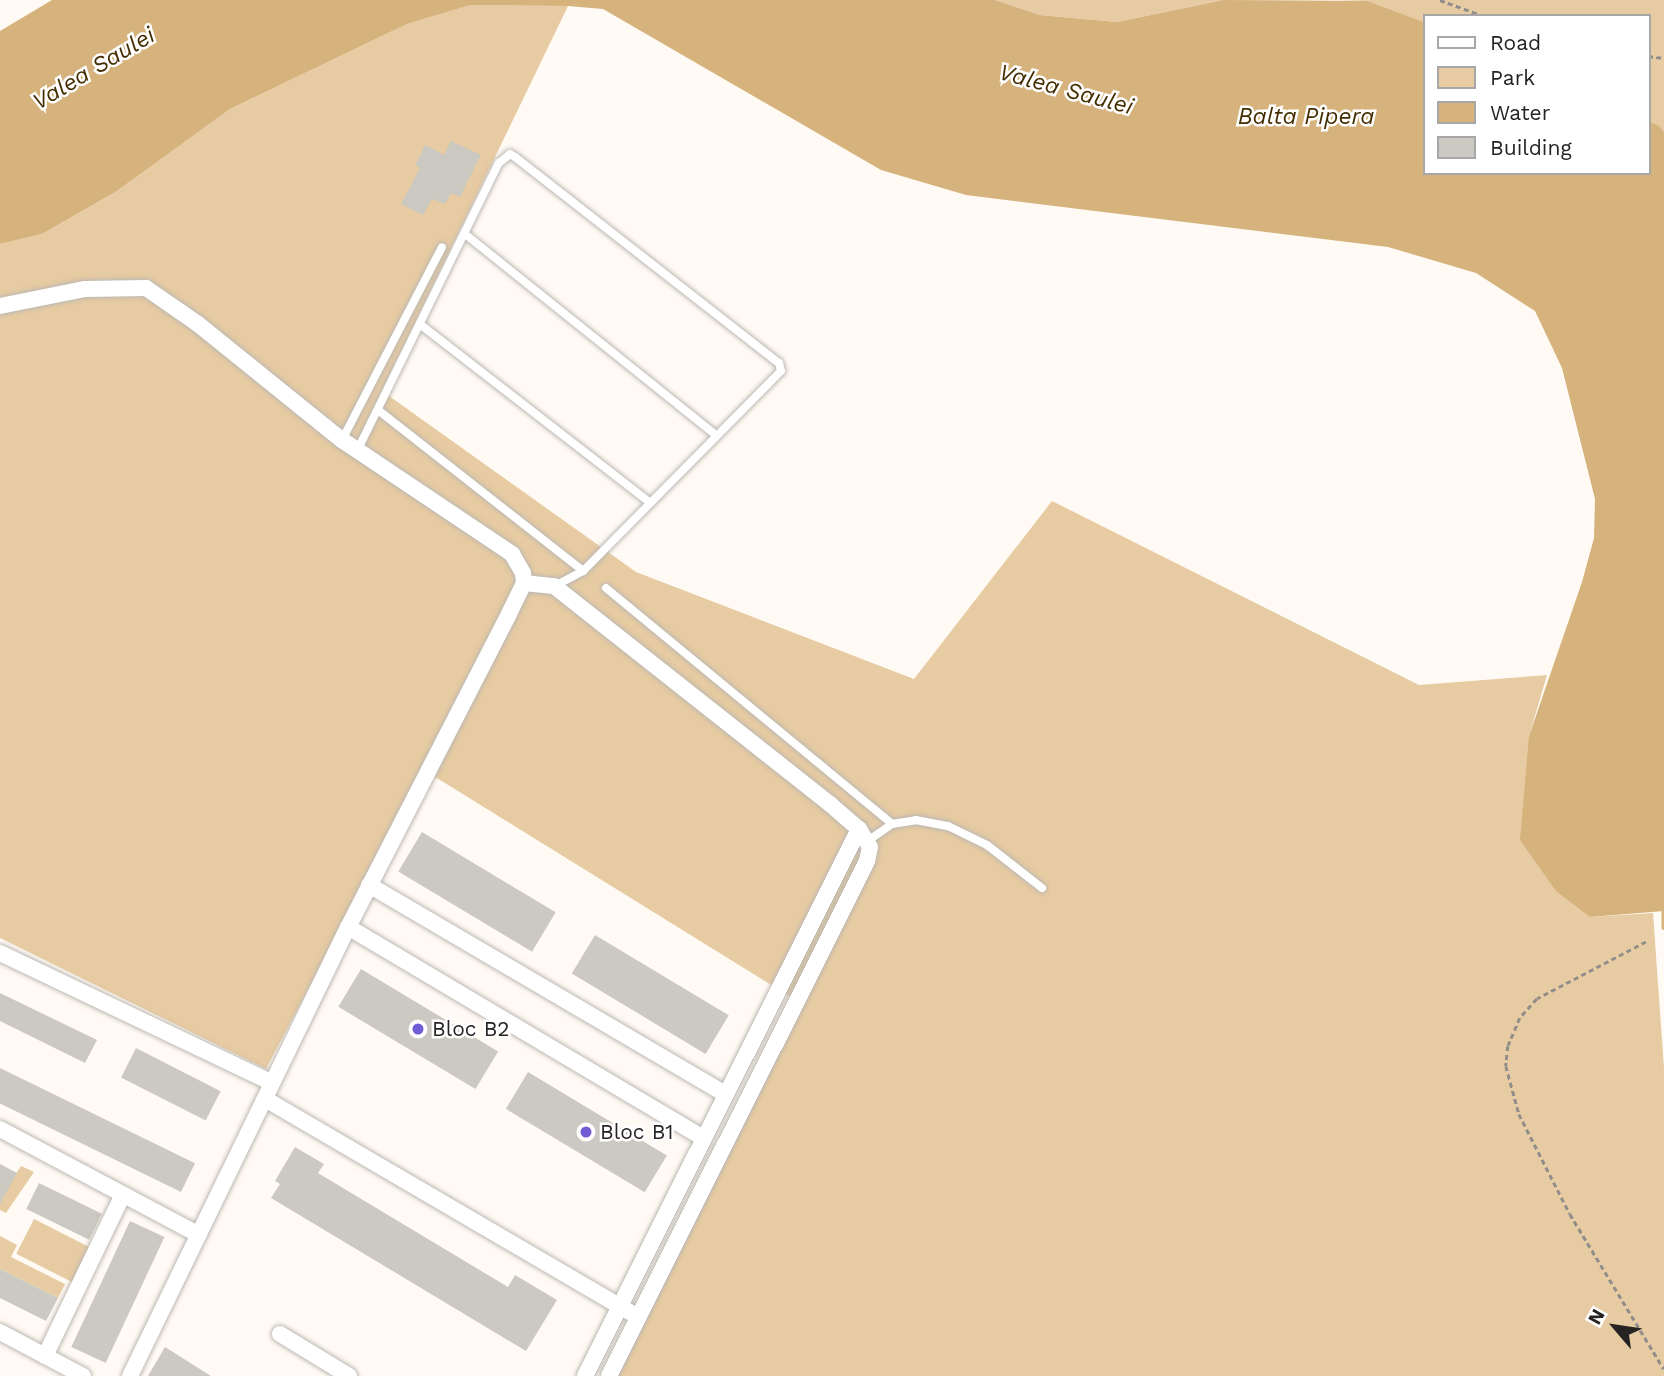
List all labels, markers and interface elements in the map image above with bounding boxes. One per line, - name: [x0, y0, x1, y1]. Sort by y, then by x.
- legend: [1422, 14, 1650, 175]
- water label: Valea Saulei: [28, 22, 160, 116]
- text: Road: [1490, 30, 1541, 55]
- water label: Valea Saulei: [996, 59, 1136, 121]
- text: Park: [1490, 65, 1535, 90]
- text: Water: [1490, 100, 1550, 125]
- water label: Balta Pipera: [1238, 103, 1374, 131]
- text: Building: [1490, 135, 1572, 160]
- place label: Bloc B2: [432, 1016, 510, 1042]
- marker: Bloc B2: [410, 1021, 426, 1037]
- place label: Bloc B1: [600, 1119, 674, 1145]
- marker: Bloc B1: [578, 1124, 594, 1140]
- north arrow: [1580, 1292, 1650, 1362]
- text: N: [1583, 1305, 1610, 1328]

